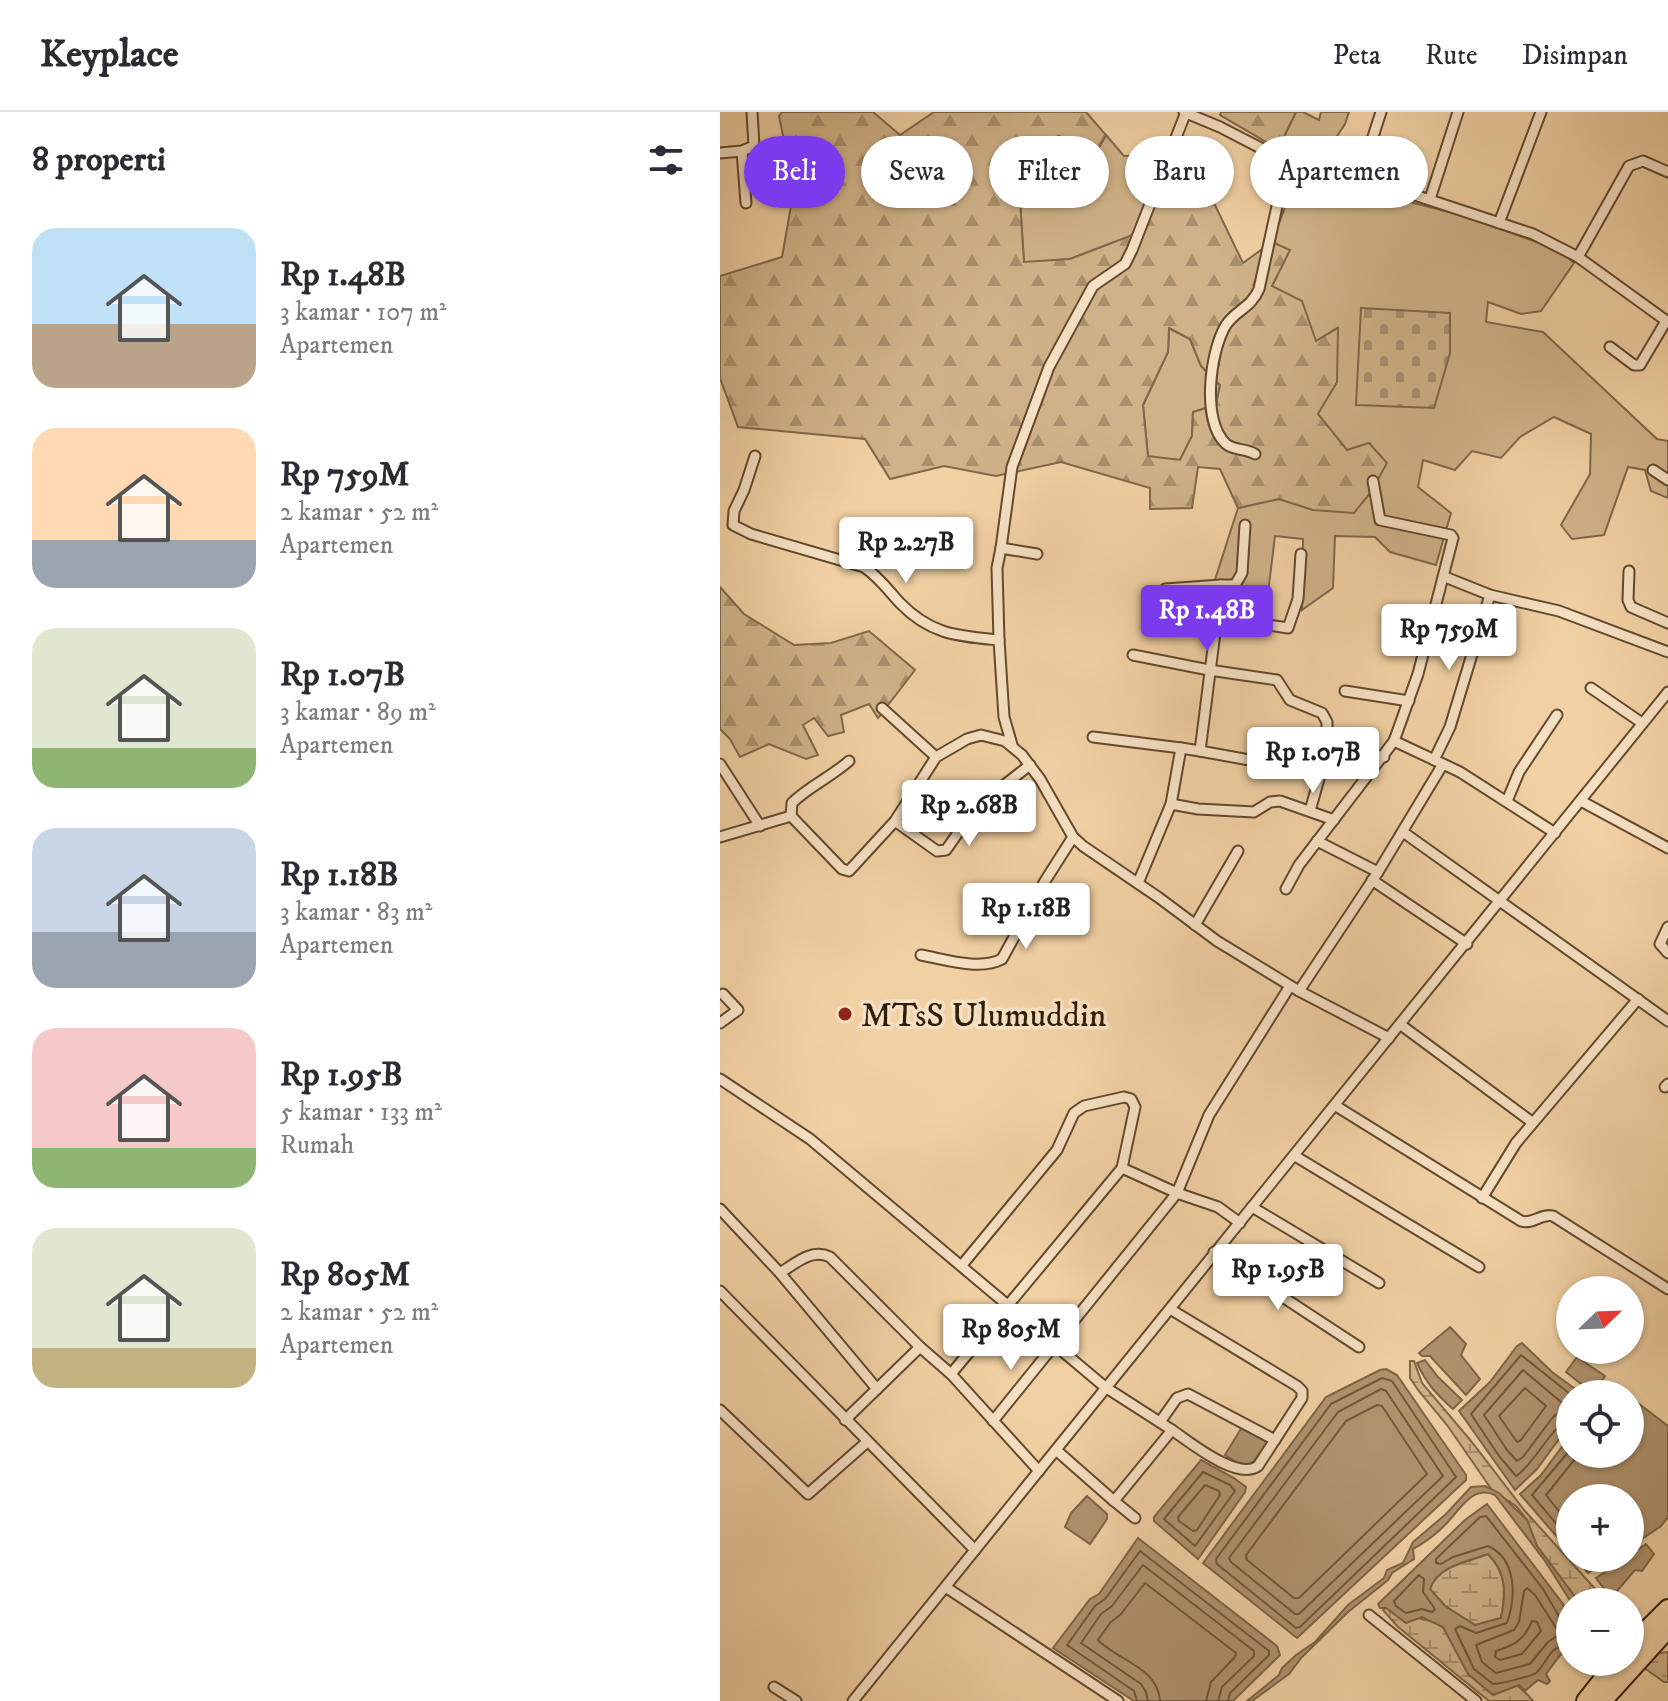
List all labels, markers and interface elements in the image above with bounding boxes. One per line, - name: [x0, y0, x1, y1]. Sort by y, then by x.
- text: Keyplace: [40, 31, 179, 79]
- text: Peta: [1333, 38, 1381, 73]
- text: Rute: [1425, 38, 1478, 73]
- text: Disimpan: [1522, 38, 1628, 73]
- chip: Beli: [744, 136, 845, 208]
- chip: Sewa: [861, 136, 973, 208]
- chip: Filter: [989, 136, 1109, 208]
- chip: Baru: [1125, 136, 1234, 208]
- chip: Apartemen: [1250, 136, 1428, 208]
- icon: filters: [644, 138, 688, 182]
- text: 8 properti: [32, 139, 166, 181]
- text: Rp 1.48B: [280, 254, 406, 296]
- icon: home: [96, 260, 192, 356]
- text: 3 kamar · 107 m²: [280, 296, 447, 329]
- text: Apartemen: [280, 329, 393, 362]
- text: Rp 759M: [280, 454, 410, 496]
- icon: home: [96, 460, 192, 556]
- text: 2 kamar · 52 m²: [280, 496, 438, 529]
- pin: Rp 2.27B: [823, 517, 989, 585]
- text: Rp 2.27B: [857, 526, 955, 559]
- text: Apartemen: [280, 529, 393, 562]
- pin: Rp 1.48B: [1124, 585, 1290, 653]
- text: Rp 1.48B: [1159, 594, 1255, 627]
- pin: Rp 759M: [1375, 604, 1523, 672]
- text: Rp 759M: [1399, 613, 1499, 646]
- text: Rp 1.07B: [280, 654, 405, 696]
- icon: home: [96, 660, 192, 756]
- text: 3 kamar · 89 m²: [280, 696, 436, 729]
- pin: Rp 1.07B: [1230, 727, 1396, 795]
- text: Apartemen: [280, 729, 393, 762]
- text: Rp 1.07B: [1265, 736, 1361, 769]
- pin: Rp 2.68B: [886, 780, 1052, 848]
- text: Rp 2.68B: [920, 789, 1018, 822]
- text: Rp 1.18B: [280, 854, 399, 896]
- icon: home: [96, 860, 192, 956]
- pin: Rp 1.18B: [943, 883, 1109, 951]
- text: Rp 1.18B: [981, 892, 1071, 925]
- text: 3 kamar · 83 m²: [280, 896, 432, 929]
- text: Apartemen: [280, 929, 393, 962]
- place label: MTsS Ulumuddin: [861, 995, 1107, 1037]
- marker: MTsS Ulumuddin: [836, 1005, 854, 1023]
- text: Rp 1.95B: [280, 1054, 403, 1096]
- icon: home: [96, 1060, 192, 1156]
- text: 5 kamar · 133 m²: [280, 1096, 442, 1129]
- text: Rumah: [280, 1129, 354, 1162]
- pin: Rp 1.95B: [1195, 1244, 1361, 1312]
- text: Rp 1.95B: [1231, 1253, 1325, 1286]
- text: Rp 805M: [280, 1254, 410, 1296]
- icon: home: [96, 1260, 192, 1356]
- north arrow: [1556, 1276, 1644, 1364]
- map controls: [1556, 1276, 1644, 1676]
- text: 2 kamar · 52 m²: [280, 1296, 438, 1329]
- pin: Rp 805M: [937, 1304, 1085, 1372]
- text: Rp 805M: [961, 1313, 1061, 1346]
- text: Apartemen: [280, 1329, 393, 1362]
- button: locate: [1556, 1380, 1644, 1468]
- button: +: [1556, 1484, 1644, 1572]
- button: −: [1556, 1588, 1644, 1676]

